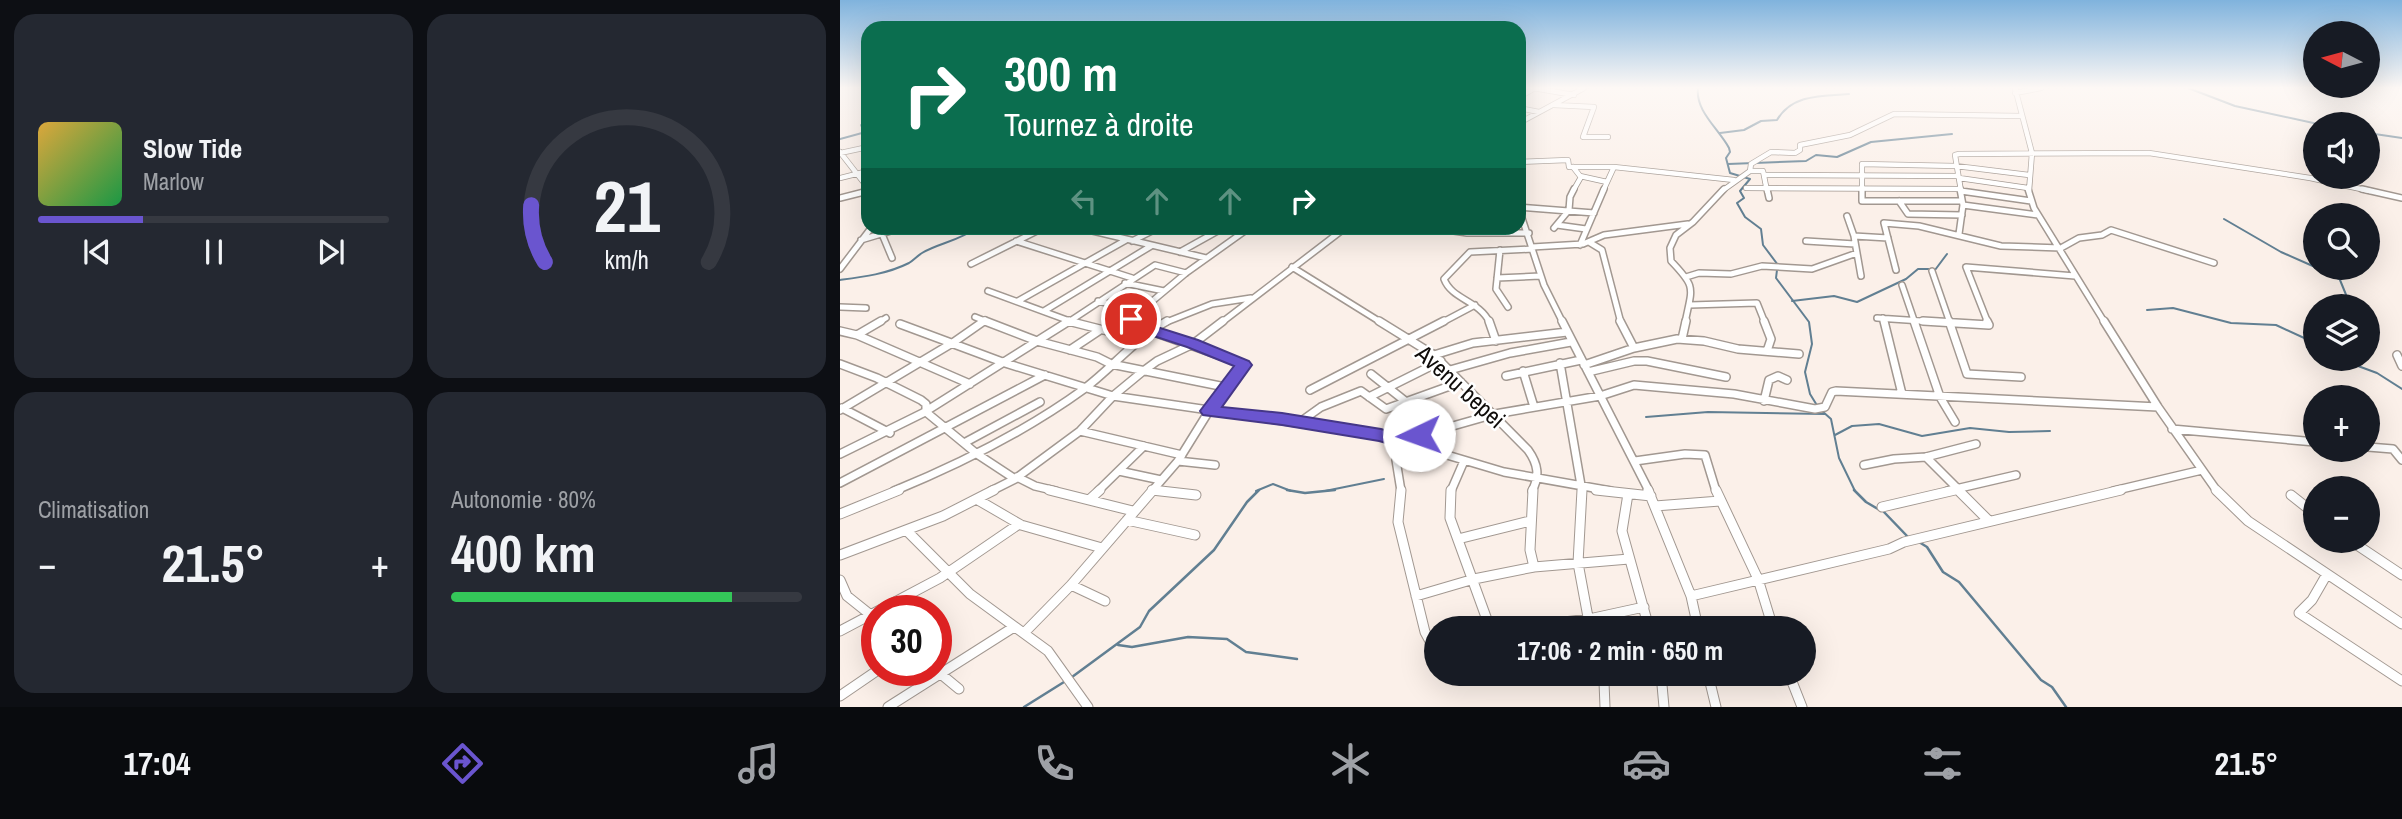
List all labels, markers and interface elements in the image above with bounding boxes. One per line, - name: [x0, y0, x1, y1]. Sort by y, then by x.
- north arrow: [2303, 21, 2380, 98]
- map controls: [2303, 21, 2380, 553]
- text: 300 m: [1004, 40, 1118, 106]
- icon: right: [889, 49, 980, 140]
- text: Tournez à droite: [1004, 103, 1194, 146]
- button: sound: [2303, 112, 2380, 189]
- text: Slow Tide: [143, 131, 242, 166]
- text: 21: [593, 158, 660, 256]
- text: Marlow: [143, 166, 204, 197]
- icon: left: [1065, 182, 1103, 220]
- icon: ahead: [1138, 182, 1176, 220]
- icon: ahead: [1211, 182, 1249, 220]
- icon: right: [1284, 182, 1322, 220]
- button: search: [2303, 203, 2380, 280]
- icon: previous: [78, 233, 116, 271]
- icon: pause: [195, 233, 233, 271]
- icon: next: [312, 233, 350, 271]
- text: km/h: [604, 243, 649, 277]
- pin: [1101, 289, 1161, 349]
- button: layers: [2303, 294, 2380, 371]
- icon: arrive: [1112, 300, 1150, 338]
- street label: Avenu bepei: [1409, 337, 1513, 435]
- button: +: [2303, 385, 2380, 462]
- position arrow: [1382, 398, 1456, 472]
- button: −: [2303, 476, 2380, 553]
- text: Autonomie · 80%: [451, 484, 596, 515]
- text: Climatisation: [38, 494, 149, 525]
- text: 400 km: [451, 518, 596, 588]
- text: 21.5°: [162, 528, 265, 598]
- text: −: [38, 538, 56, 589]
- text: +: [371, 538, 389, 589]
- speed limit sign: 30: [861, 595, 952, 686]
- text: 17:06 · 2 min · 650 m: [1517, 633, 1723, 668]
- icon: directions: [438, 739, 487, 788]
- icon: music: [734, 739, 783, 788]
- icon: phone: [1030, 739, 1079, 788]
- icon: climate: [1326, 739, 1375, 788]
- icon: car: [1622, 739, 1671, 788]
- icon: filters: [1918, 739, 1967, 788]
- text: 17:04: [124, 742, 191, 785]
- text: 21.5°: [2215, 742, 2278, 785]

